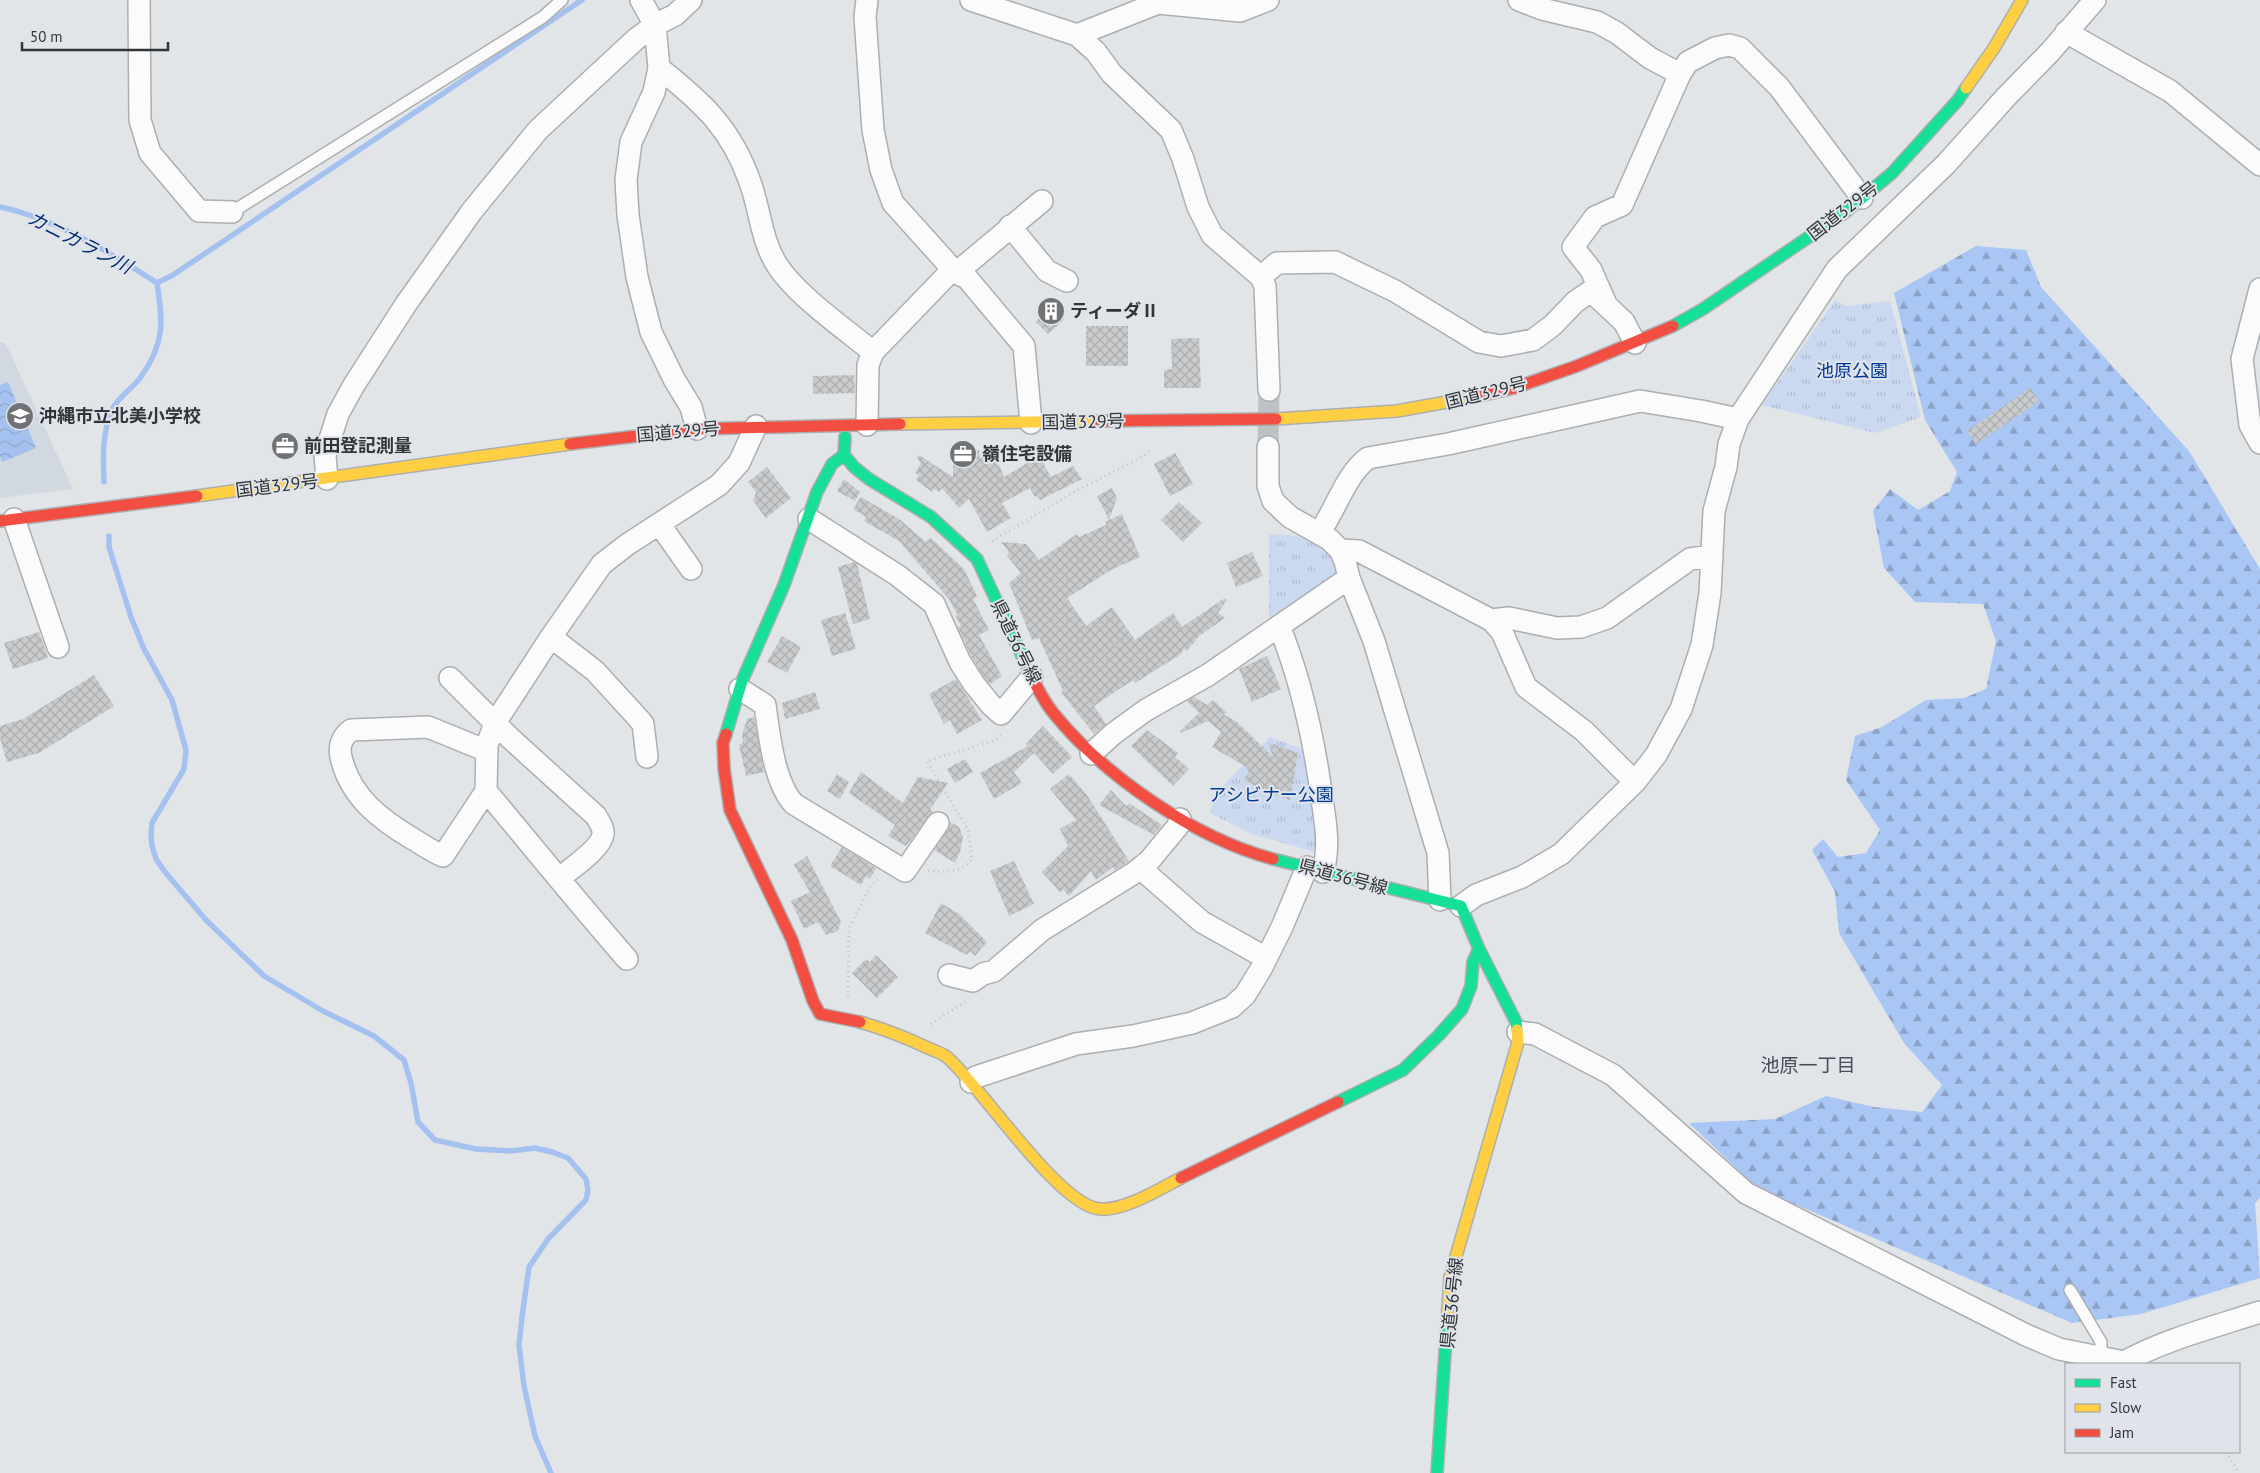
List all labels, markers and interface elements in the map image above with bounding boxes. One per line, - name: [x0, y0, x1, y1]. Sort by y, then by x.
- scale bar: [22, 20, 169, 52]
- text: 50 m: [30, 27, 63, 46]
- street label: 国道329号: [1803, 176, 1883, 245]
- water label: カニカラン川: [24, 205, 138, 279]
- building icon: ティーダⅡ: [1036, 296, 1066, 326]
- place label: ティーダⅡ: [1070, 299, 1159, 322]
- park label: 池原公園: [1816, 359, 1888, 382]
- street label: 国道329号: [1443, 371, 1529, 414]
- school or university icon: 沖縄市立北美小学校: [5, 401, 35, 431]
- place label: 沖縄市立北美小学校: [39, 404, 201, 427]
- street label: 国道329号: [1041, 409, 1125, 434]
- street label: 国道329号: [635, 416, 721, 447]
- office icon: 前田登記測量: [270, 431, 300, 461]
- place label: 前田登記測量: [304, 434, 412, 457]
- office icon: 嶺住宅設備: [948, 439, 978, 469]
- place label: 嶺住宅設備: [982, 442, 1072, 465]
- street label: 国道329号: [234, 469, 320, 502]
- street label: 県道36号線: [986, 596, 1047, 688]
- park label: アシビナー公園: [1208, 783, 1334, 806]
- street label: 県道36号線: [1296, 854, 1390, 899]
- district label: 池原一丁目: [1760, 1053, 1856, 1077]
- street label: 県道36号線: [1435, 1256, 1468, 1350]
- legend: [2065, 1363, 2240, 1453]
- text: Fast: [2110, 1373, 2137, 1392]
- text: Slow: [2110, 1398, 2141, 1417]
- text: Jam: [2109, 1423, 2134, 1442]

